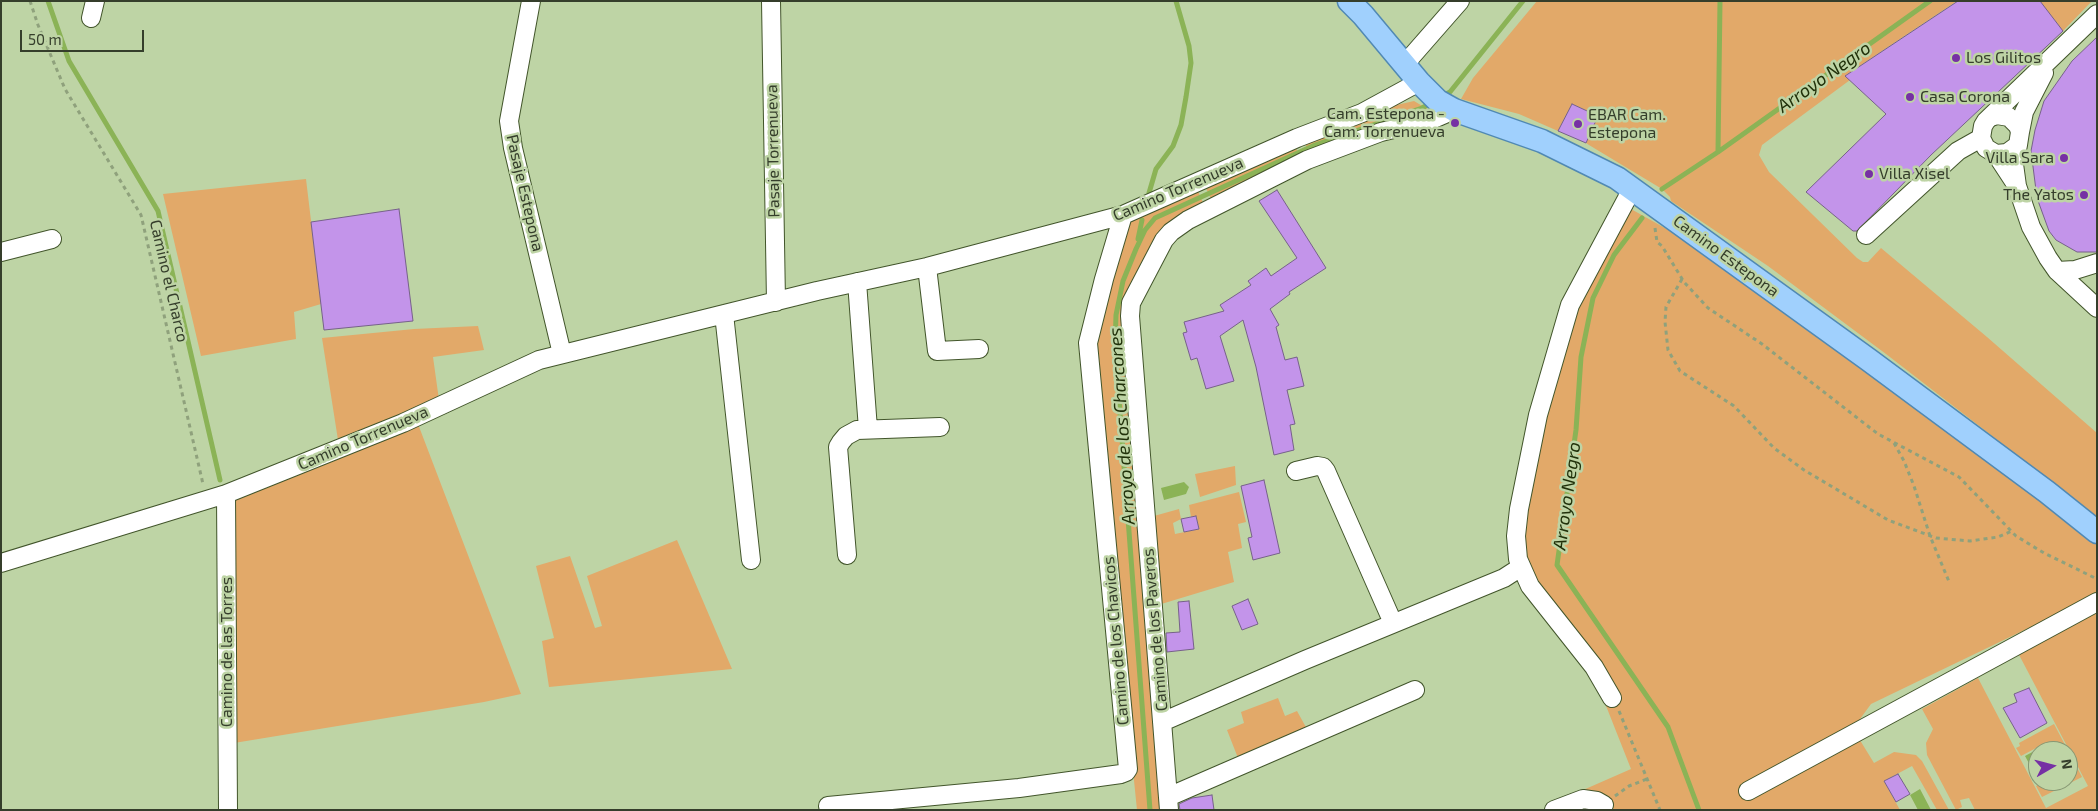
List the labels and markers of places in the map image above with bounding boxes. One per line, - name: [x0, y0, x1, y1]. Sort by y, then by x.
- place label: Los Gilitos: [1966, 48, 2041, 68]
- marker: Los Gilitos: [1950, 52, 1962, 64]
- place label: Casa Corona: [1920, 87, 2010, 107]
- marker: Casa Corona: [1904, 91, 1916, 103]
- place label: Cam. Estepona - Cam. Torrenueva: [1324, 104, 1445, 142]
- place label: EBAR Cam. Estepona: [1588, 105, 1666, 143]
- marker: Cam. Estepona - Cam. Torrenueva: [1449, 117, 1461, 129]
- marker: EBAR Cam. Estepona: [1572, 118, 1584, 130]
- place label: Villa Sara: [1985, 148, 2054, 168]
- marker: Villa Sara: [2058, 152, 2070, 164]
- place label: Villa Xisel: [1879, 164, 1950, 184]
- marker: Villa Xisel: [1863, 168, 1875, 180]
- place label: The Yatos: [2003, 185, 2074, 205]
- marker: The Yatos: [2078, 189, 2090, 201]

